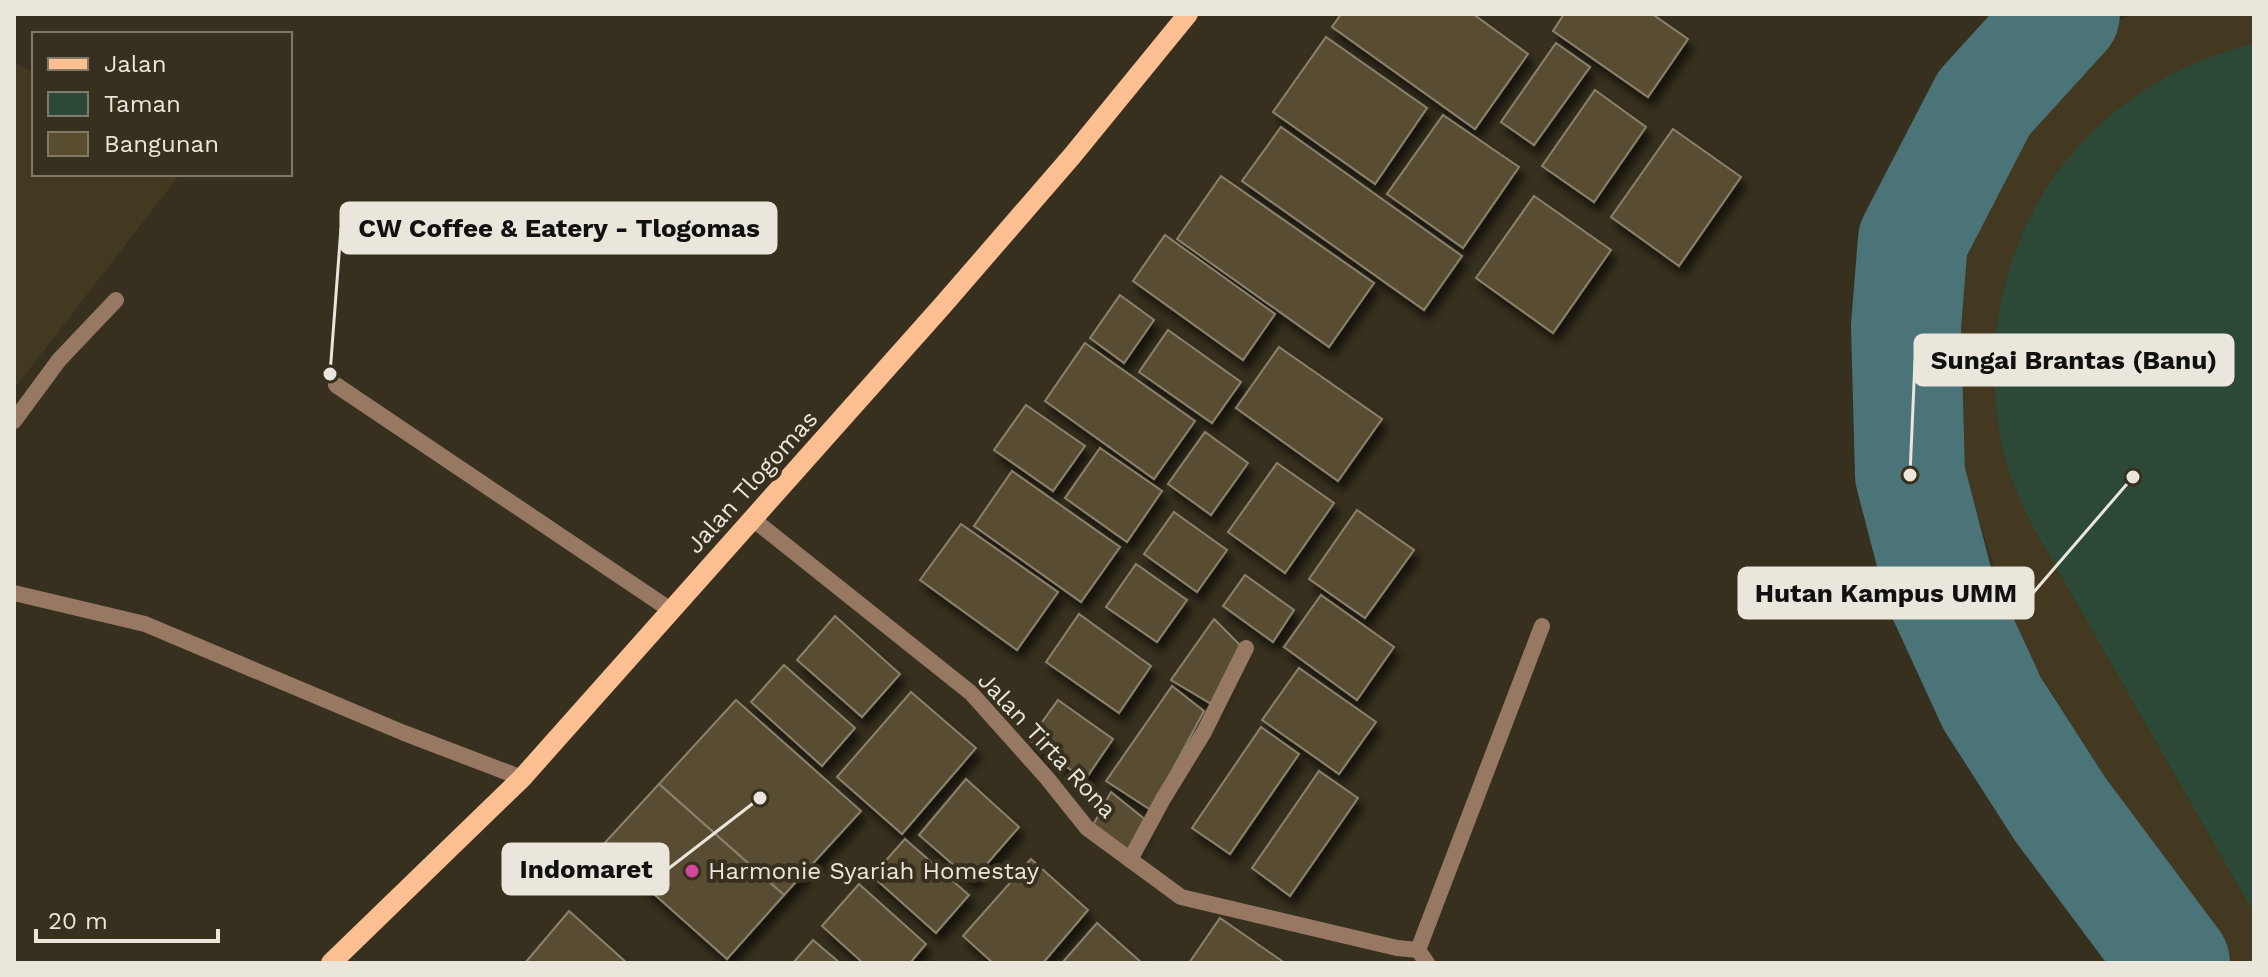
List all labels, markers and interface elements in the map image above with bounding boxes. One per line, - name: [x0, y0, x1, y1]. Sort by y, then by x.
- legend: [32, 32, 292, 176]
- text: Jalan: [104, 50, 167, 78]
- text: Taman: [104, 90, 181, 118]
- text: Bangunan: [104, 130, 219, 158]
- callout: CW Coffee & Eatery - Tlogomas: [341, 203, 776, 253]
- text: CW Coffee & Eatery - Tlogomas: [358, 213, 760, 243]
- callout: Sungai Brantas (Banu): [1915, 335, 2233, 385]
- text: Sungai Brantas (Banu): [1931, 345, 2217, 375]
- street label: Jalan Tlogomas: [681, 405, 823, 559]
- callout: Hutan Kampus UMM: [1739, 568, 2033, 618]
- text: Hutan Kampus UMM: [1755, 578, 2017, 608]
- street label: Jalan Tirta Rona: [972, 666, 1122, 824]
- callout: Indomaret: [503, 844, 668, 894]
- text: Indomaret: [519, 854, 653, 884]
- place label: Harmonie Syariah Homestay: [708, 857, 1040, 885]
- marker: Harmonie Syariah Homestay: [683, 862, 701, 880]
- scale bar: [36, 893, 218, 943]
- text: 20 m: [48, 907, 108, 935]

